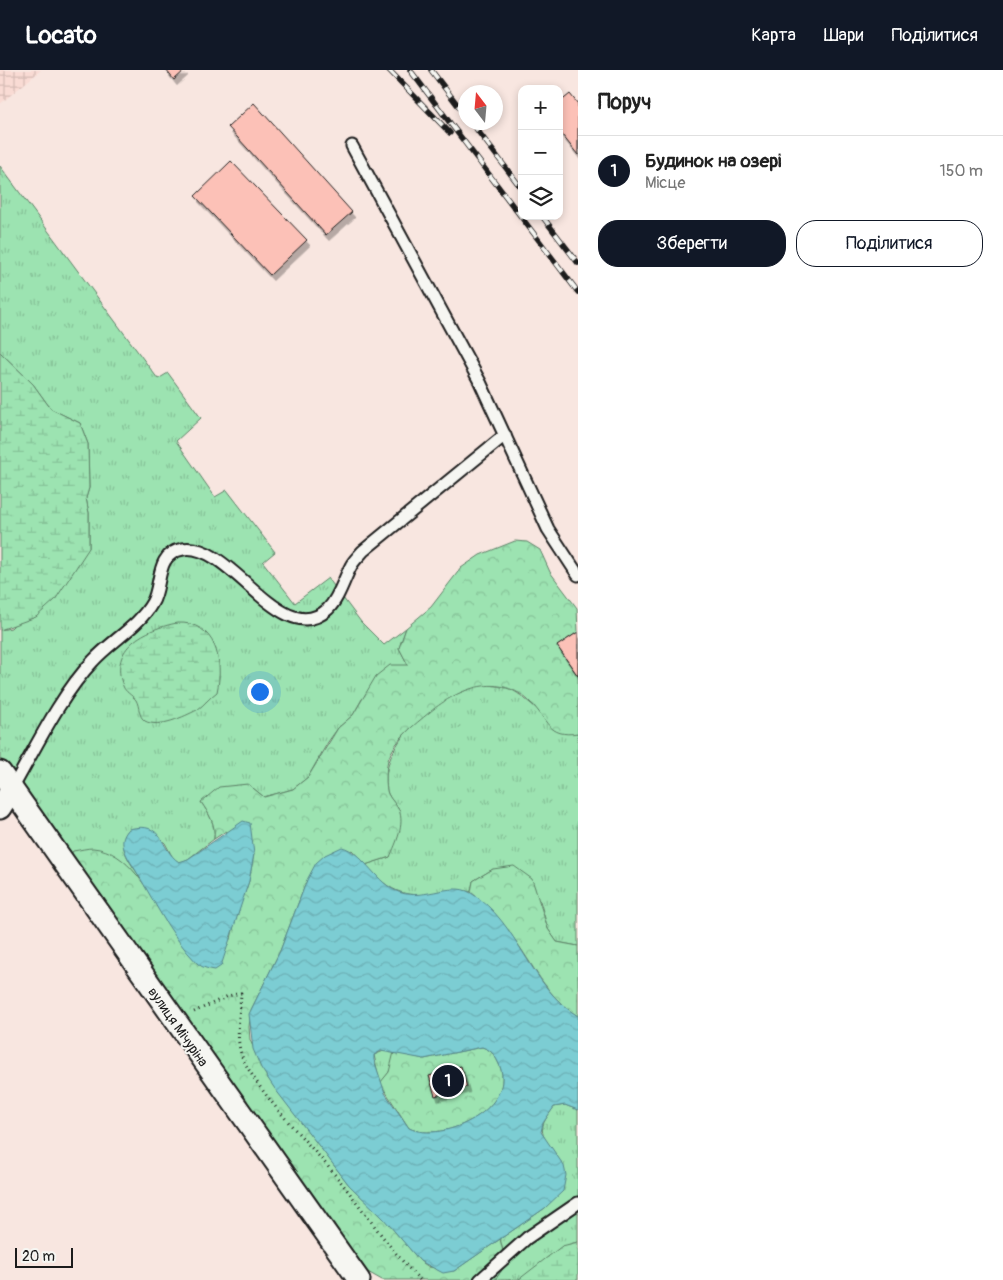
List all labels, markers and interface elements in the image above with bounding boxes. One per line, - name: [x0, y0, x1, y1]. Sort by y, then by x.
- text: Locato: [25, 21, 97, 50]
- text: Карта: [751, 24, 796, 47]
- text: Шари: [824, 24, 863, 47]
- text: Поділитися: [891, 24, 978, 47]
- north arrow: [458, 85, 503, 130]
- map controls: [518, 85, 563, 220]
- button: +: [518, 85, 563, 130]
- text: Поруч: [598, 89, 651, 116]
- button: −: [518, 130, 563, 175]
- text: Будинок на озері: [645, 149, 782, 173]
- text: 1: [611, 161, 617, 181]
- text: 150 m: [939, 161, 983, 181]
- text: Місце: [645, 173, 685, 193]
- button: layers: [518, 175, 563, 220]
- button: Зберегти: [598, 220, 786, 267]
- button: Поділитися: [796, 220, 983, 267]
- your location: [247, 679, 273, 705]
- street label: вулиця Мічуріна: [144, 984, 212, 1070]
- pin: 1: [432, 1062, 464, 1100]
- scale bar: [15, 1245, 72, 1268]
- text: 20 m: [22, 1248, 55, 1265]

